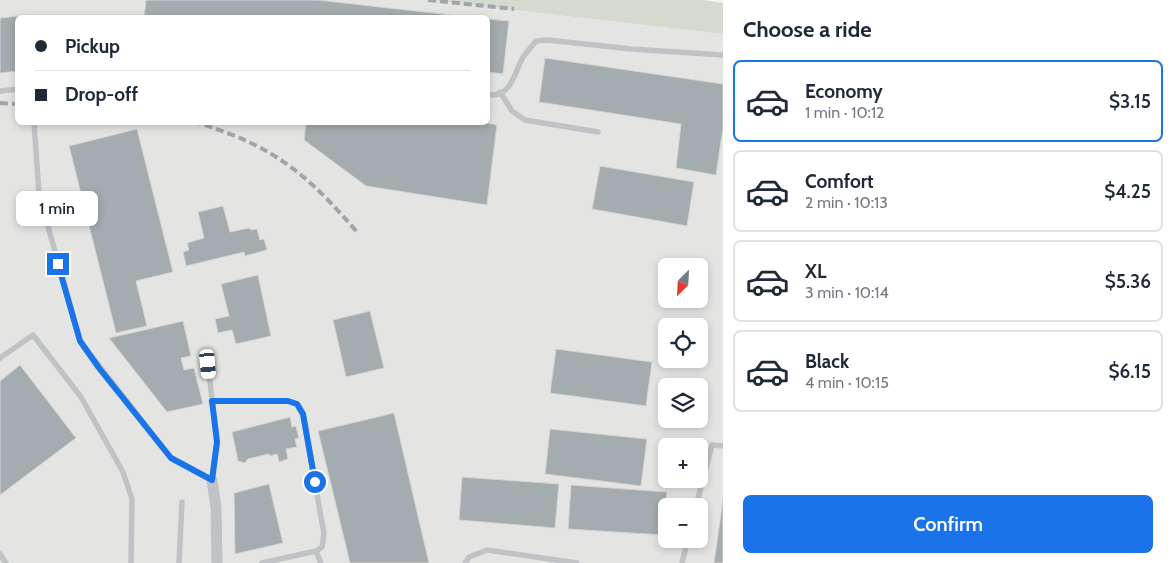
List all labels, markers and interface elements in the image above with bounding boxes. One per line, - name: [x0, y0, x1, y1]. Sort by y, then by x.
- text: Choose a ride: [743, 16, 872, 43]
- text: Pickup: [65, 35, 120, 58]
- icon: car: [745, 79, 790, 124]
- text: Economy: [805, 80, 883, 103]
- text: Drop-off: [65, 83, 138, 106]
- text: $3.15: [1109, 90, 1151, 113]
- text: 1 min · 10:12: [805, 103, 885, 122]
- icon: car: [745, 169, 790, 214]
- text: Comfort: [805, 170, 874, 193]
- text: $4.25: [1104, 180, 1151, 203]
- callout: 1 min: [17, 192, 99, 226]
- text: 2 min · 10:13: [805, 193, 888, 212]
- text: 1 min: [39, 199, 75, 218]
- route end: [47, 253, 69, 275]
- north arrow: [658, 258, 708, 308]
- map controls: [658, 258, 708, 548]
- icon: car: [745, 259, 790, 304]
- text: XL: [805, 260, 826, 283]
- text: $5.36: [1105, 270, 1151, 293]
- text: 3 min · 10:14: [805, 283, 889, 302]
- button: locate: [658, 318, 708, 368]
- car: [199, 348, 216, 380]
- icon: car: [745, 349, 790, 394]
- text: Black: [805, 350, 849, 373]
- text: $6.15: [1108, 360, 1151, 383]
- text: 4 min · 10:15: [805, 373, 889, 392]
- button: layers: [658, 378, 708, 428]
- button: +: [658, 438, 708, 488]
- route start: [304, 471, 326, 493]
- button: Confirm: [743, 495, 1153, 553]
- button: −: [658, 498, 708, 548]

